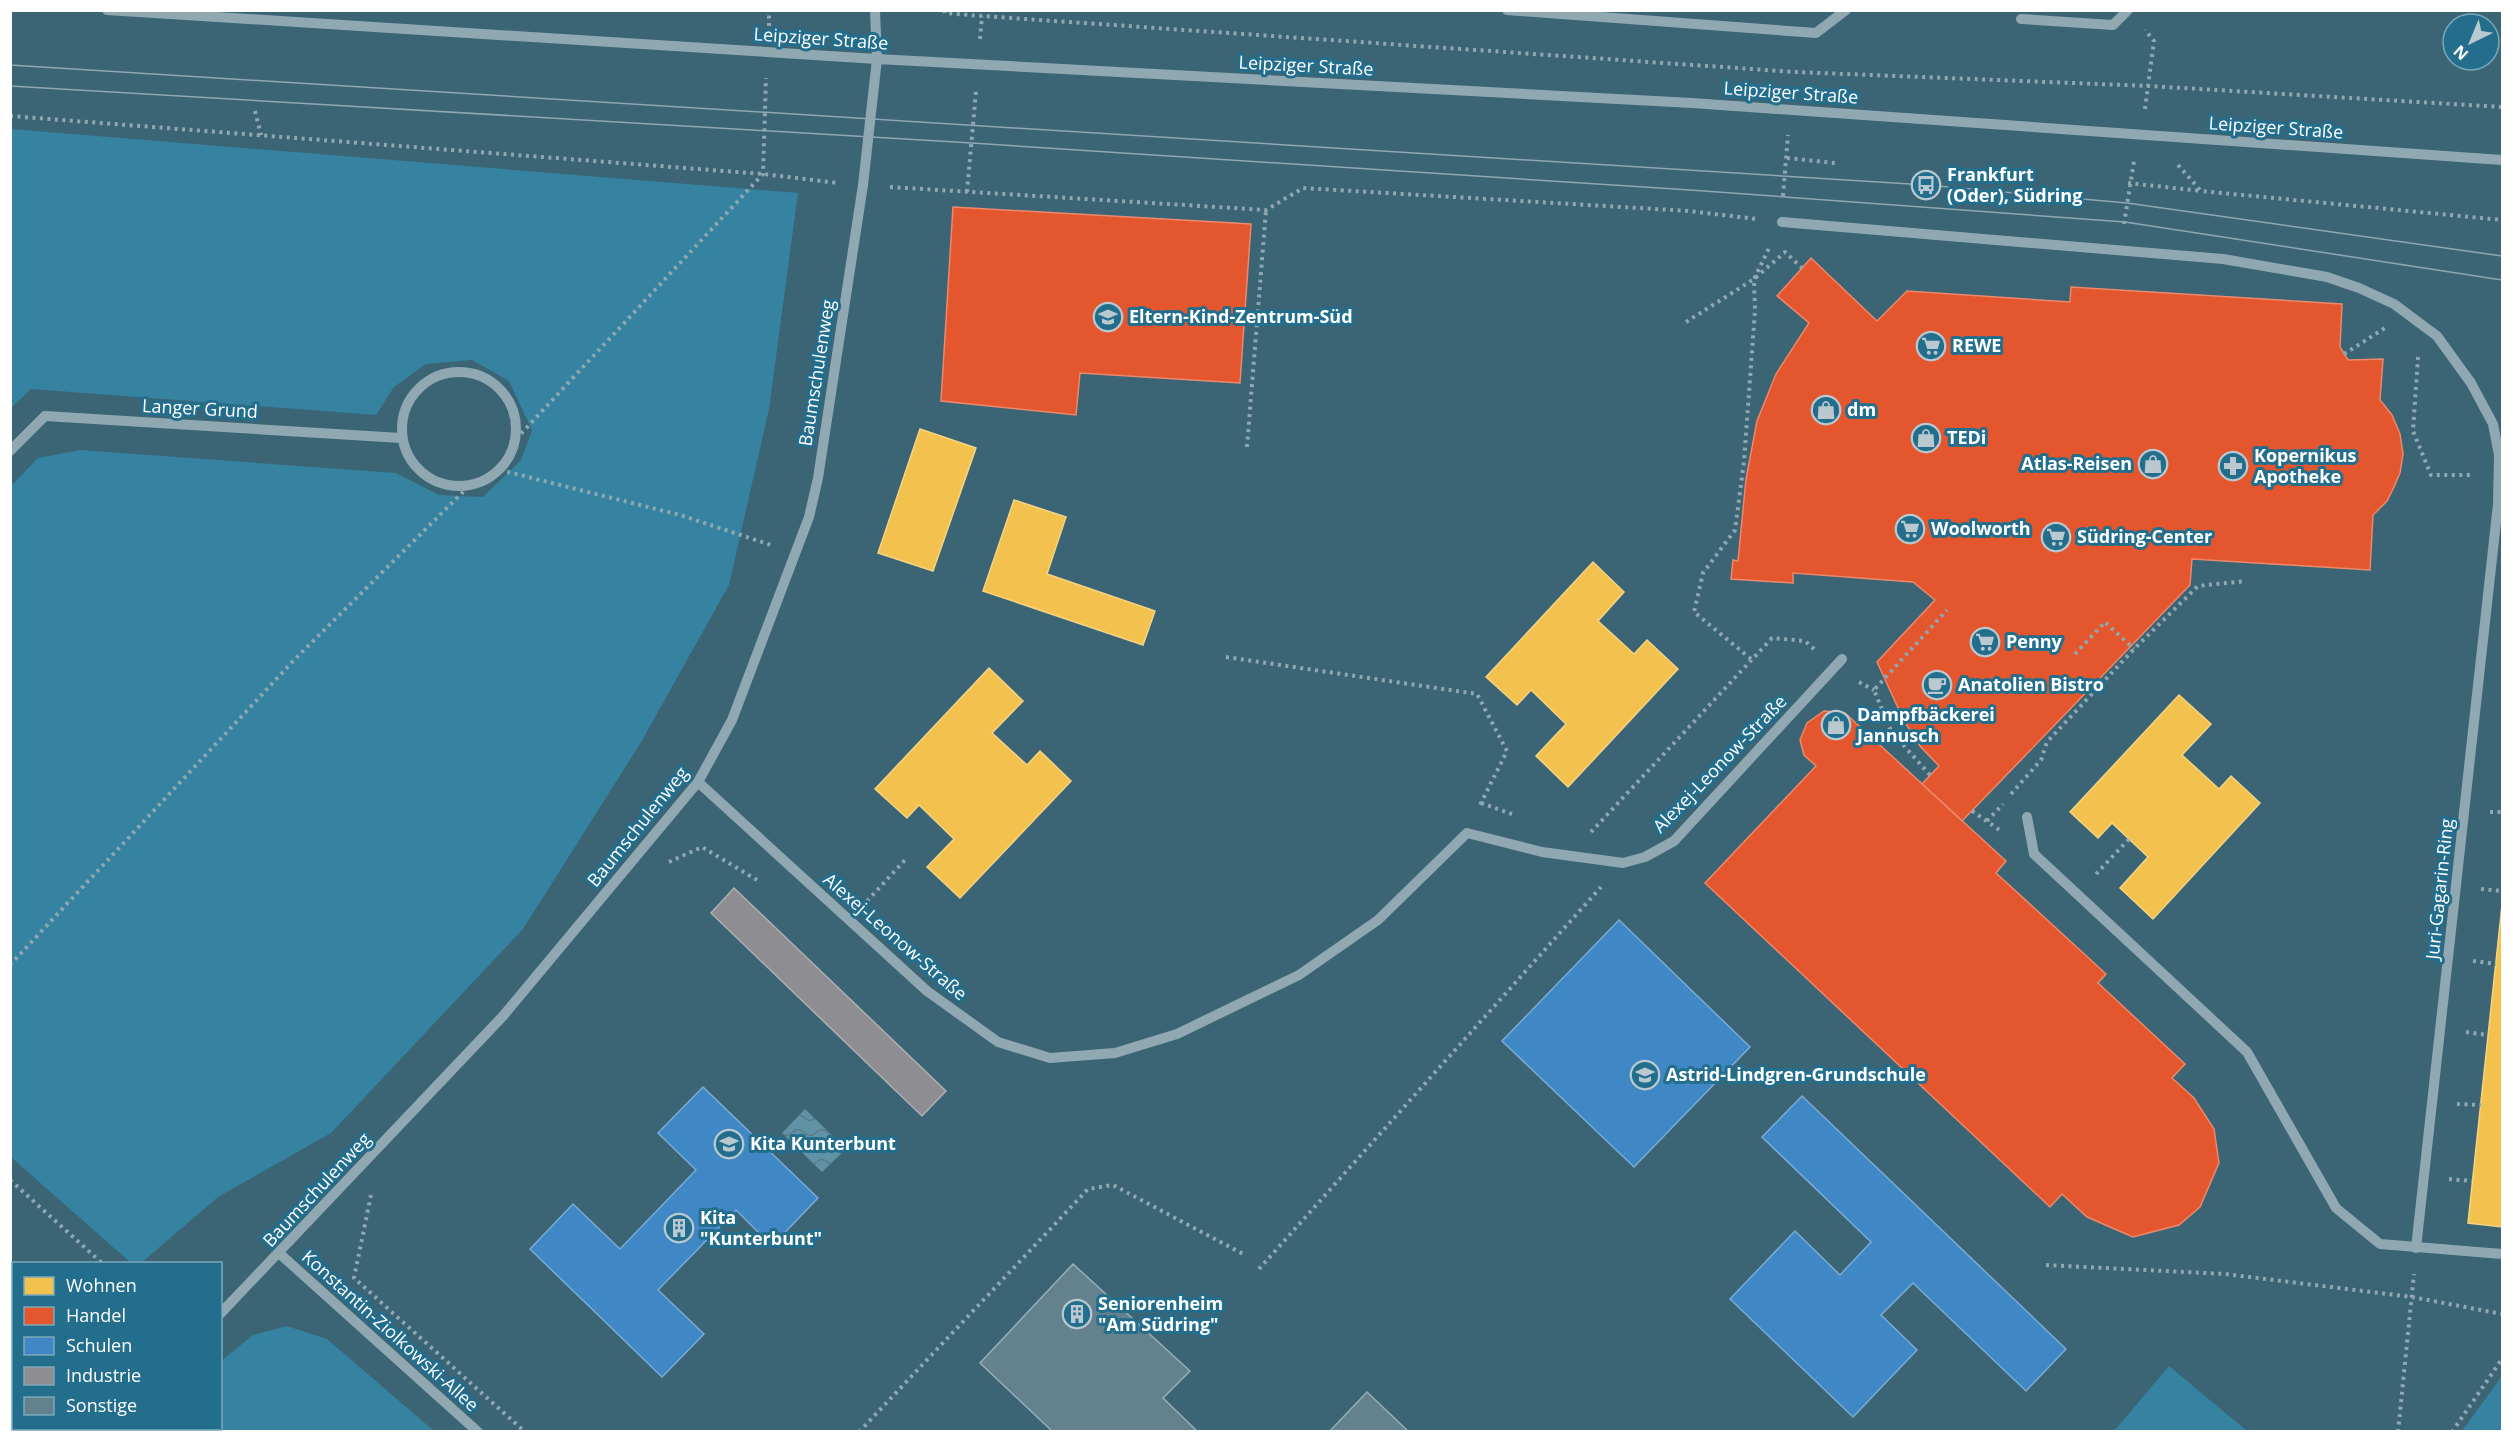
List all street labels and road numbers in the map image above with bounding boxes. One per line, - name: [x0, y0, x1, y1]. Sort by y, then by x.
- street label: Leipziger Straße: [753, 21, 889, 55]
- street label: Leipziger Straße: [1238, 49, 1374, 81]
- street label: Leipziger Straße: [1723, 75, 1859, 109]
- street label: Leipziger Straße: [2208, 110, 2344, 144]
- street label: Baumschulenweg: [793, 298, 839, 448]
- street label: Langer Grund: [142, 393, 259, 423]
- street label: Alexej-Leonow-Straße: [1647, 689, 1791, 837]
- street label: Baumschulenweg: [581, 761, 693, 891]
- street label: Juri-Gagarin-Ring: [2419, 817, 2458, 963]
- street label: Alexej-Leonow-Straße: [819, 867, 973, 1005]
- street label: Baumschulenweg: [257, 1127, 376, 1252]
- street label: Konstantin-Ziolkowski-Allee: [297, 1244, 484, 1416]

